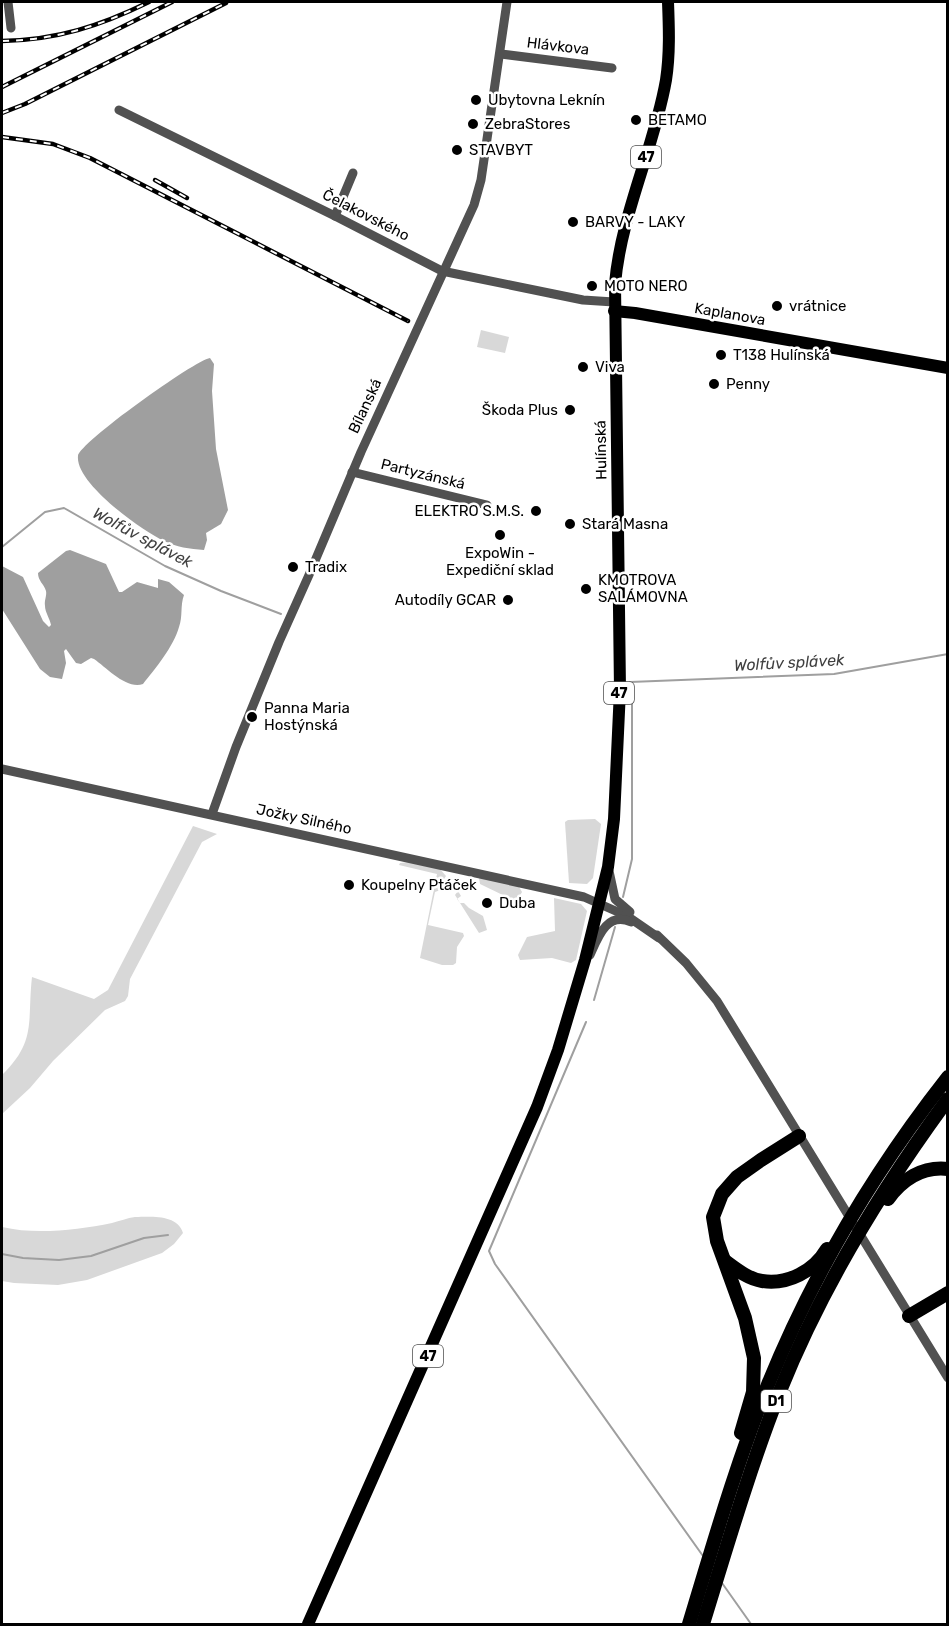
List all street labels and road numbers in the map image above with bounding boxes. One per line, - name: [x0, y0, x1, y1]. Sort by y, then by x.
- street label: Hlávkova: [526, 33, 590, 59]
- road number: 47: [631, 146, 661, 168]
- street label: Čelakovského: [319, 185, 413, 245]
- street label: Kaplanova: [693, 299, 767, 329]
- street label: Bílanská: [345, 376, 385, 436]
- street label: Hulínská: [591, 420, 611, 480]
- street label: Partyzánská: [379, 455, 467, 493]
- road number: 47: [604, 682, 634, 704]
- street label: Jožky Silného: [255, 800, 353, 838]
- road number: 47: [413, 1345, 443, 1367]
- road number: D1: [761, 1390, 791, 1412]

